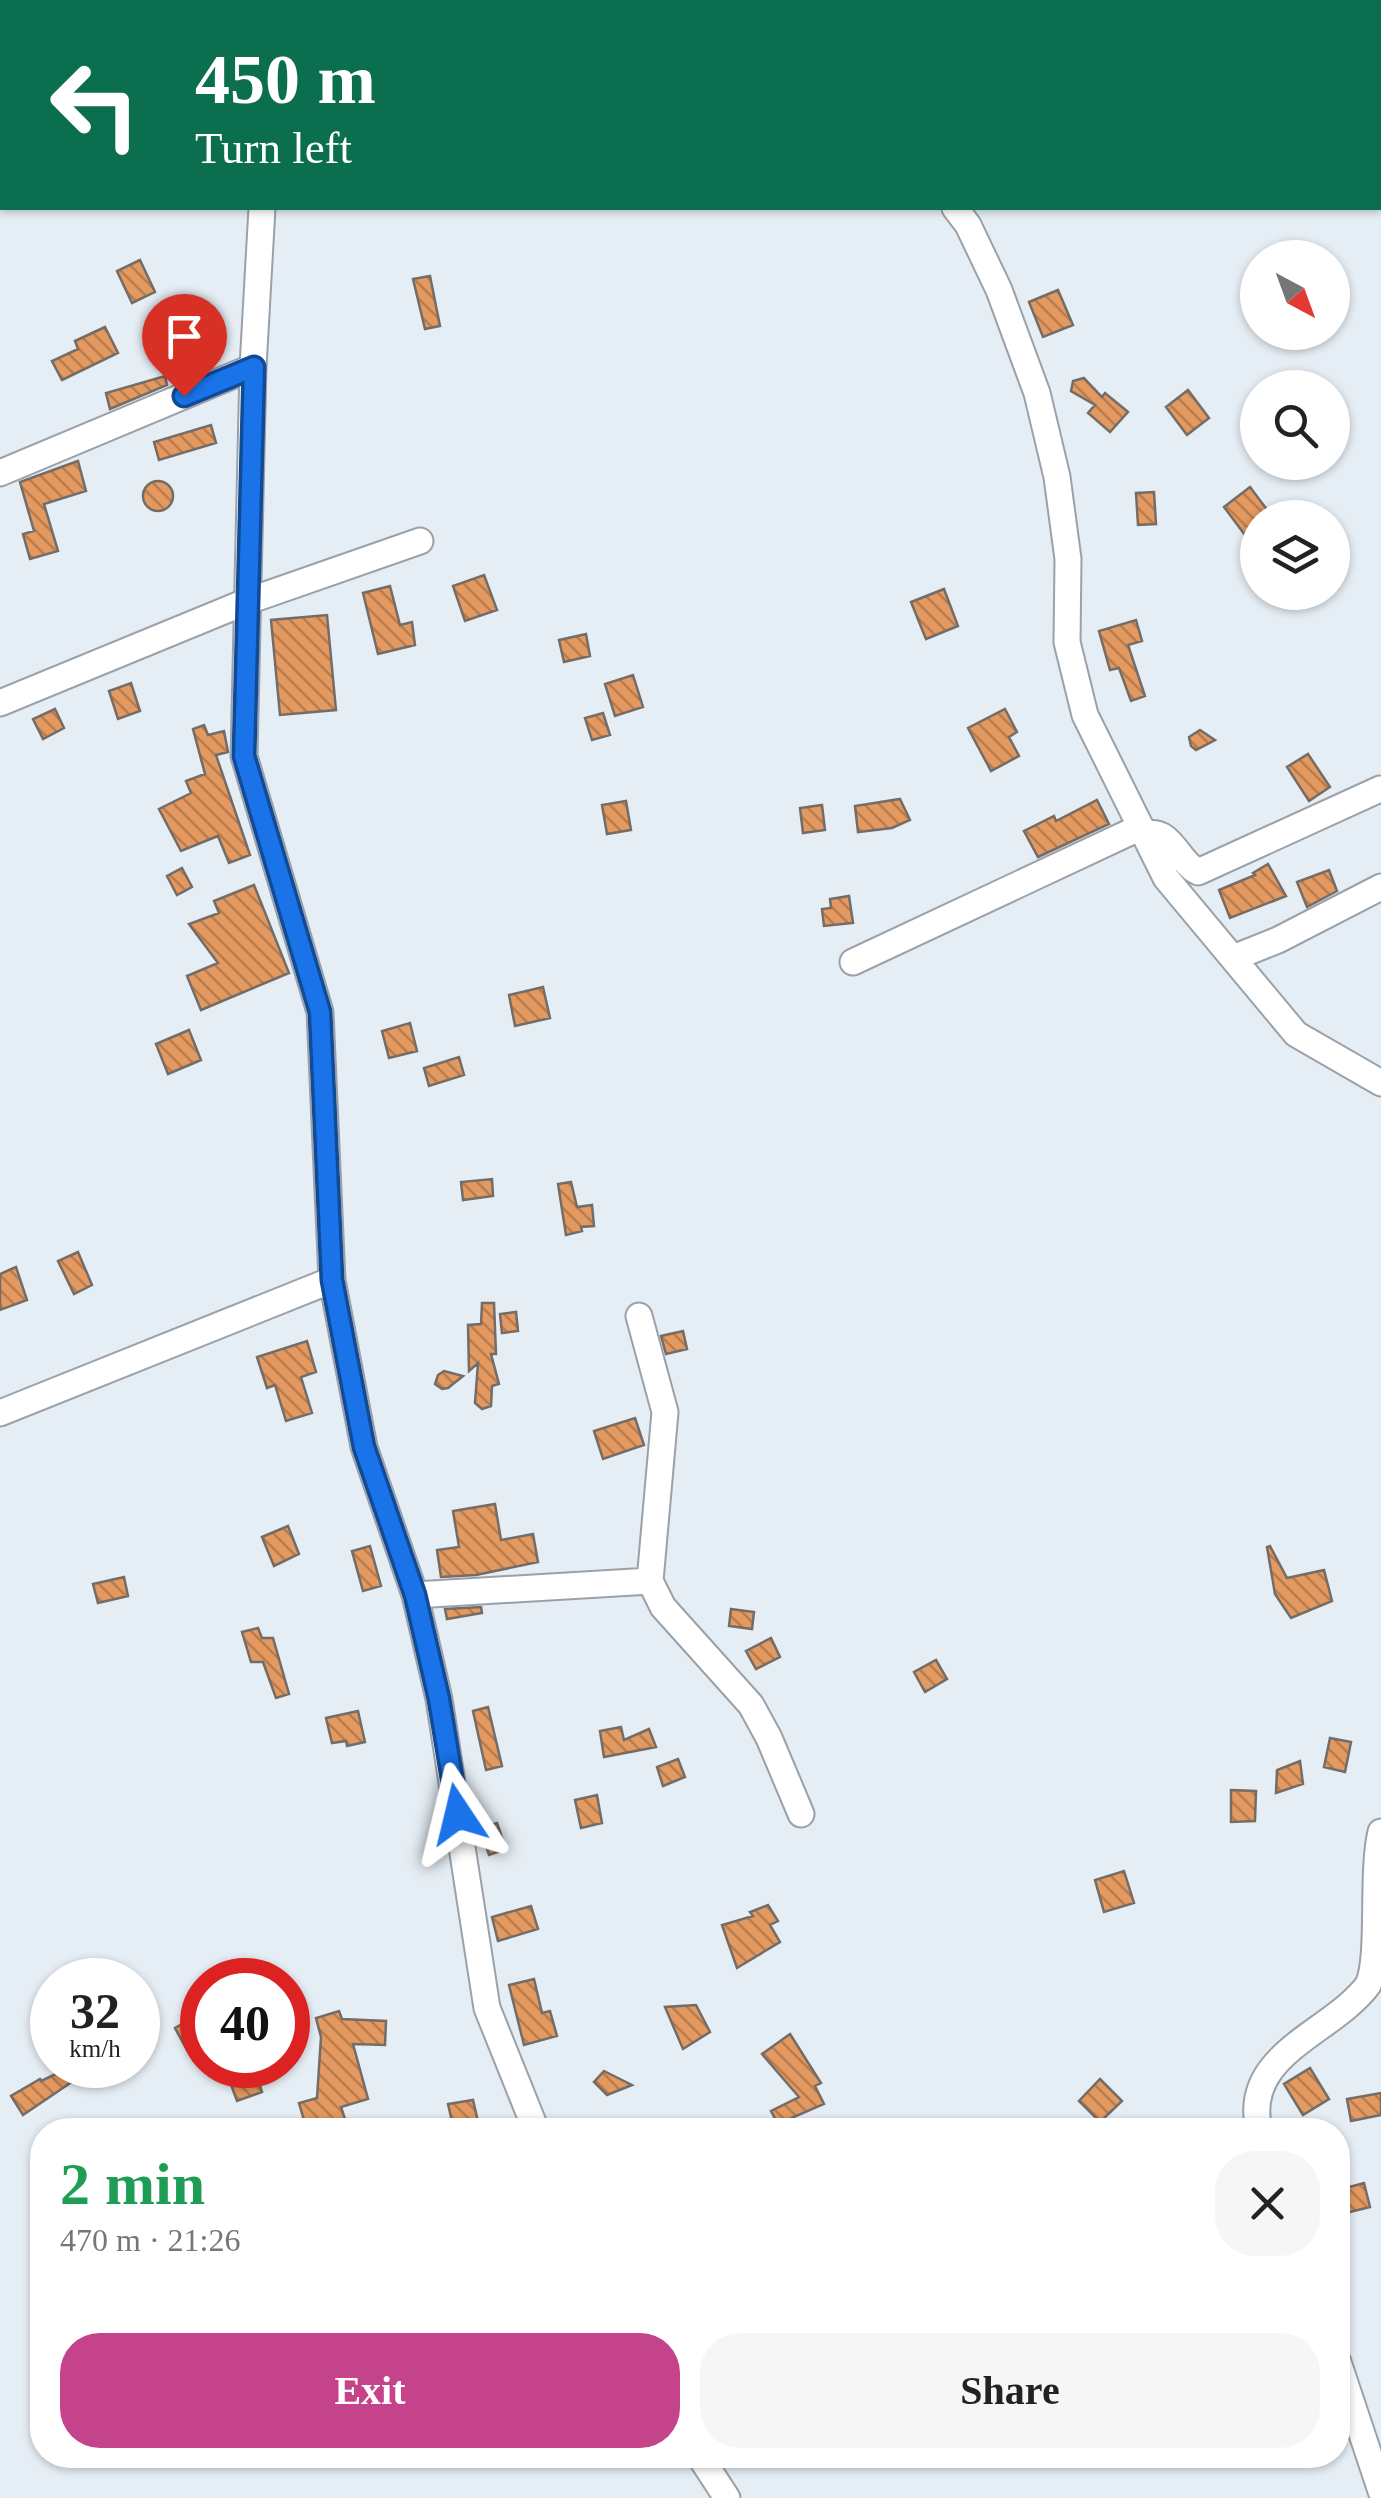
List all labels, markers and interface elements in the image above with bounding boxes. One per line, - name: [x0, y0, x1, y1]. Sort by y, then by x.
- icon: left: [30, 40, 160, 170]
- text: 450 m: [195, 41, 376, 118]
- text: Turn left: [195, 123, 352, 173]
- north arrow: [1240, 240, 1350, 350]
- map controls: [1240, 240, 1350, 610]
- pin: [142, 294, 227, 397]
- icon: arrive: [157, 309, 212, 364]
- button: search: [1240, 370, 1350, 480]
- button: layers: [1240, 500, 1350, 610]
- position arrow: [406, 1762, 510, 1866]
- speed limit sign: 40: [180, 1958, 310, 2088]
- text: 32: [70, 1983, 120, 2039]
- text: km/h: [69, 2035, 121, 2062]
- text: 2 min: [60, 2151, 205, 2217]
- button: close: [1215, 2151, 1320, 2256]
- text: 470 m · 21:26: [60, 2222, 240, 2258]
- button: Exit: [60, 2333, 680, 2448]
- button: Share: [700, 2333, 1320, 2448]

